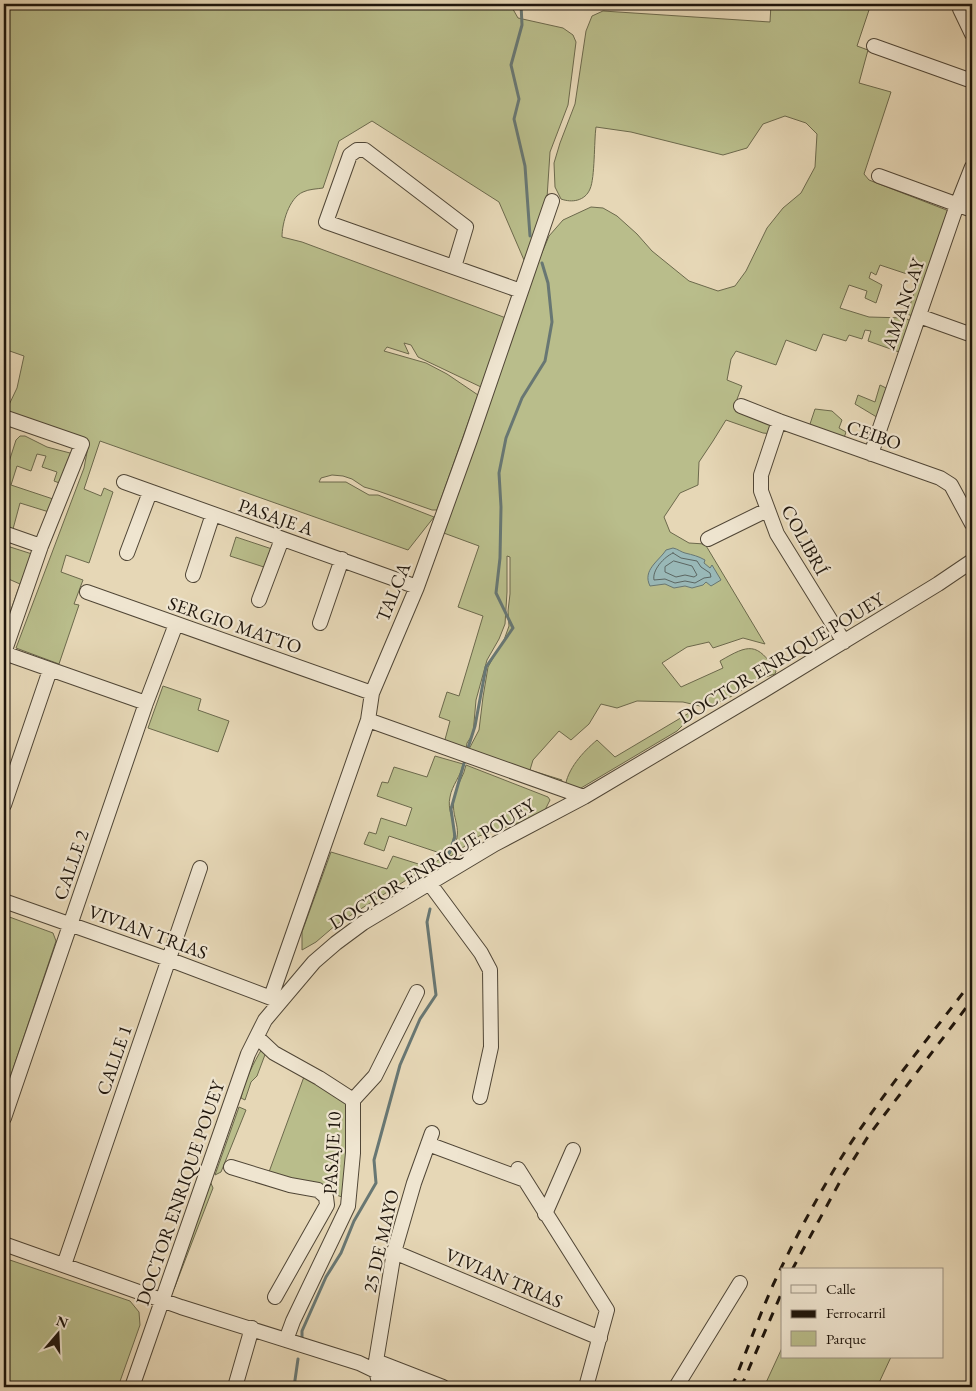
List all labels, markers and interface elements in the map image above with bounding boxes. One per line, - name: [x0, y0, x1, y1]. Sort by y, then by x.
- street label: AMANCAY: [875, 254, 931, 354]
- street label: CEIBO: [843, 414, 905, 456]
- street label: PASAJE A: [235, 492, 318, 542]
- street label: COLIBRÍ: [775, 500, 835, 580]
- street label: TALCA: [370, 558, 417, 625]
- street label: DOCTOR ENRIQUE POUEY: [673, 586, 889, 729]
- street label: SERGIO MATTO: [165, 590, 305, 660]
- street label: DOCTOR ENRIQUE POUEY: [324, 792, 540, 935]
- street label: CALLE 2: [47, 827, 95, 903]
- street label: VIVIAN TRIAS: [85, 899, 211, 965]
- street label: CALLE 1: [90, 1022, 138, 1098]
- street label: DOCTOR ENRIQUE POUEY: [130, 1076, 231, 1309]
- street label: PASAJE 10: [317, 1111, 347, 1195]
- street label: 25 DE MAYO: [357, 1187, 405, 1295]
- street label: VIVIAN TRIAS: [441, 1242, 567, 1314]
- legend: [781, 1268, 944, 1358]
- text: Calle: [826, 1279, 856, 1298]
- text: Ferrocarril: [826, 1303, 886, 1322]
- north arrow: [32, 1308, 82, 1358]
- text: N: [54, 1311, 71, 1332]
- text: Parque: [826, 1329, 866, 1348]

